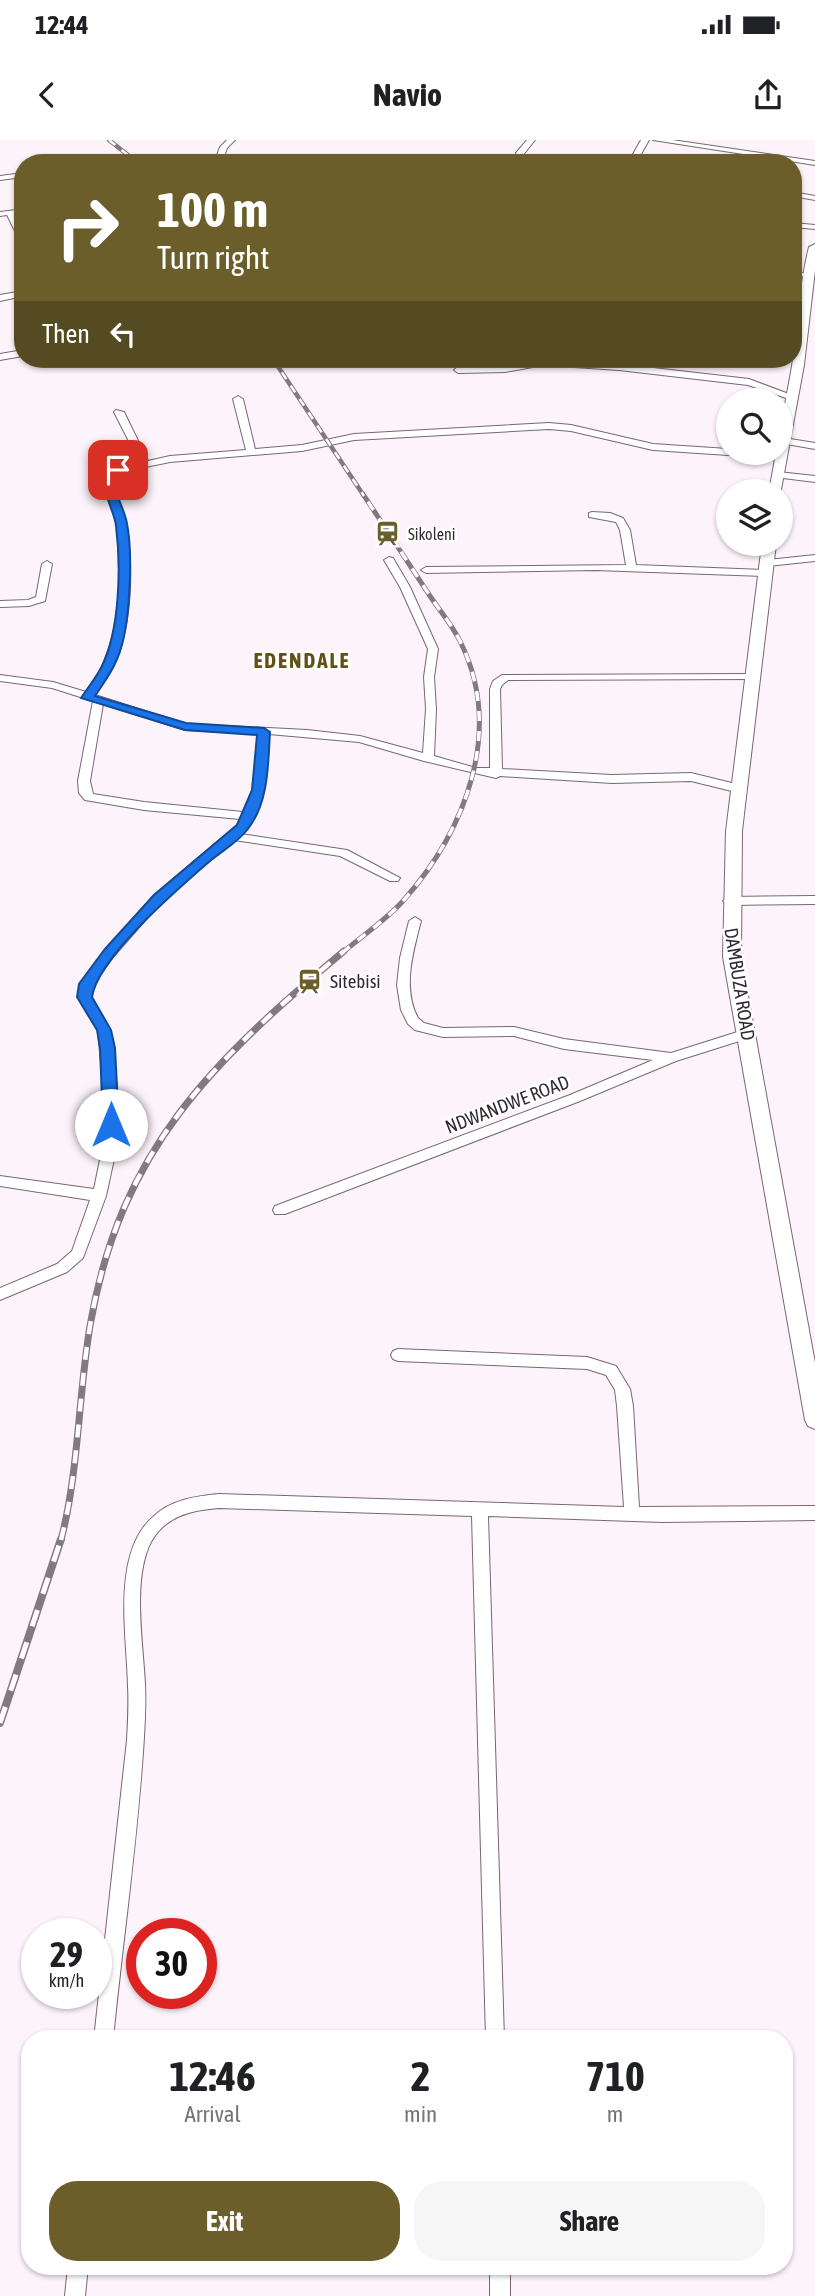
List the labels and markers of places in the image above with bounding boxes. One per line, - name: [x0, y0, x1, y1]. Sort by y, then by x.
- pin: [88, 440, 148, 500]
- station icon: Sikoleni: [374, 520, 402, 548]
- place label: Sikoleni: [408, 525, 455, 543]
- station icon: Sitebisi: [296, 967, 324, 995]
- place label: Sitebisi: [330, 970, 381, 992]

